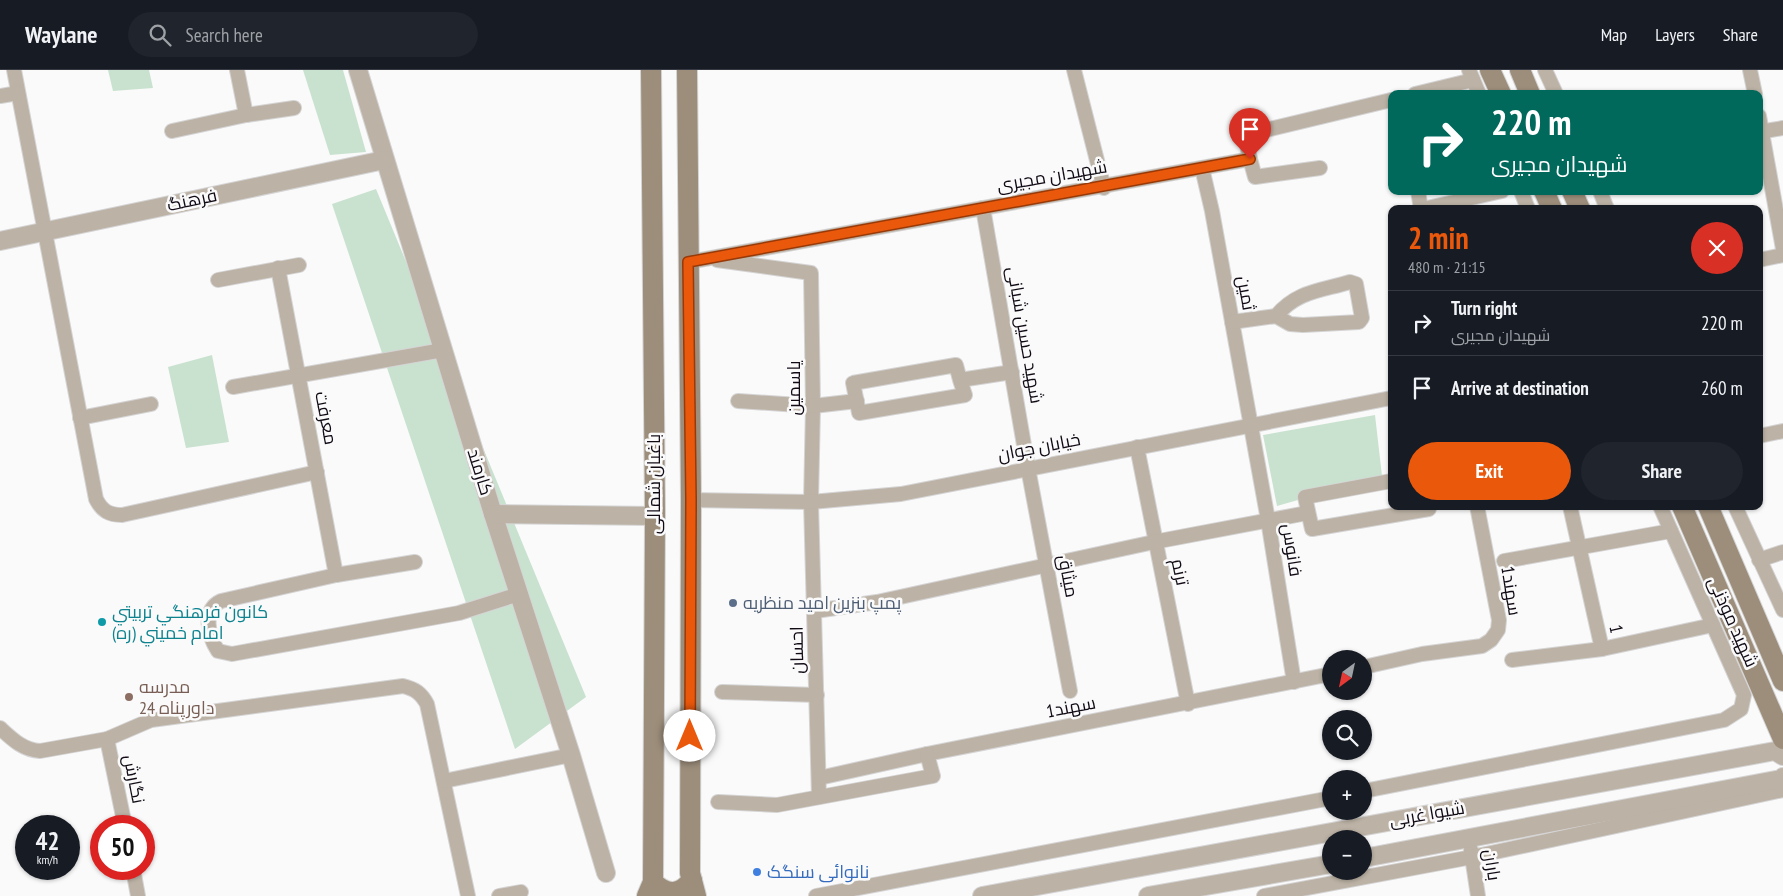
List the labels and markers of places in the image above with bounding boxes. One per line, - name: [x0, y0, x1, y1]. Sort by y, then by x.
- pin: [1229, 108, 1271, 159]
- place label: پمپ بنزین امید منظریه: [743, 591, 901, 615]
- marker: پمپ بنزین امید منظریه: [727, 597, 739, 609]
- place label: كانون فرهنگي تربيتي امام خميني (ره): [112, 600, 268, 647]
- marker: كانون فرهنگي تربيتي امام خميني (ره): [96, 616, 108, 628]
- place label: مدرسه داورپناه 24: [139, 675, 214, 720]
- marker: مدرسه داورپناه 24: [123, 691, 135, 703]
- place label: نانوائی سنگک: [767, 860, 869, 883]
- marker: نانوائی سنگک: [751, 866, 763, 878]

